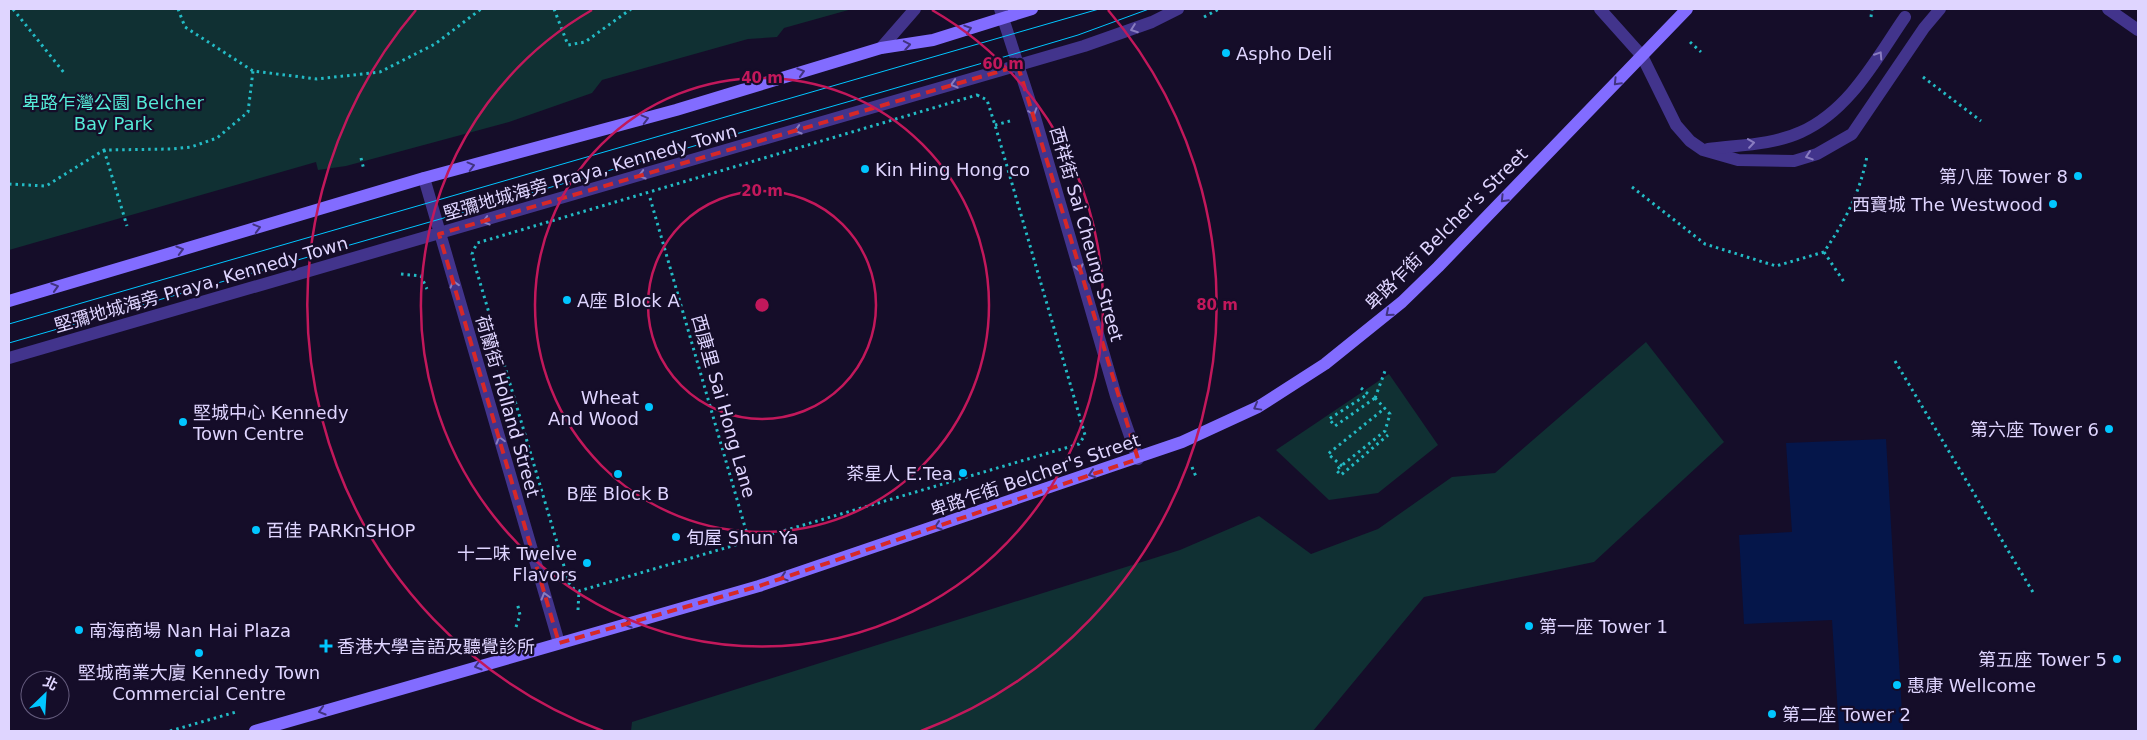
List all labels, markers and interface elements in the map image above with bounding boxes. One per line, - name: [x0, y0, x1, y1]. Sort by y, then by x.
- one-way arrow: [1130, 23, 1138, 33]
- one-way arrow: [963, 25, 972, 35]
- one-way arrow: [903, 40, 911, 50]
- place label: Aspho Deli: [1236, 43, 1332, 64]
- marker: Aspho Deli: [1220, 47, 1232, 59]
- one-way arrow: [1873, 52, 1882, 61]
- text: 60 m: [982, 55, 1024, 73]
- one-way arrow: [796, 68, 804, 78]
- text: 40 m: [741, 69, 783, 87]
- one-way arrow: [1614, 76, 1623, 85]
- one-way arrow: [951, 79, 959, 89]
- park label: 卑路乍灣公園 Belcher Bay Park: [22, 92, 205, 134]
- one-way arrow: [1028, 107, 1038, 116]
- one-way arrow: [640, 114, 648, 124]
- street label: 堅彌地城海旁 Praya, Kennedy Town: [441, 120, 739, 224]
- one-way arrow: [795, 124, 803, 134]
- street label: 西祥街 Sai Cheung Street: [1046, 124, 1128, 344]
- one-way arrow: [1747, 139, 1755, 149]
- street label: 卑路乍街 Belcher's Street: [1361, 144, 1531, 314]
- one-way arrow: [1805, 151, 1814, 161]
- place label: Kin Hing Hong co: [875, 159, 1030, 180]
- one-way arrow: [467, 161, 475, 171]
- marker: Kin Hing Hong co: [859, 163, 871, 175]
- place label: 第八座 Tower 8: [1939, 166, 2068, 187]
- one-way arrow: [639, 170, 647, 180]
- marker: 第八座 Tower 8: [2072, 170, 2084, 182]
- text: 20 m: [741, 182, 783, 200]
- one-way arrow: [1501, 193, 1510, 202]
- place label: 西寶城 The Westwood: [1852, 194, 2043, 215]
- marker: 西寶城 The Westwood: [2047, 198, 2059, 210]
- one-way arrow: [483, 215, 491, 225]
- one-way arrow: [253, 223, 261, 233]
- street label: 堅彌地城海旁 Praya, Kennedy Town: [52, 232, 350, 336]
- one-way arrow: [175, 245, 184, 256]
- one-way arrow: [1073, 263, 1083, 271]
- one-way arrow: [450, 280, 460, 288]
- one-way arrow: [51, 282, 59, 292]
- place label: A座 Block A: [577, 290, 680, 311]
- marker: A座 Block A: [561, 294, 573, 306]
- centre of rings: [753, 296, 771, 314]
- text: 80 m: [1196, 296, 1238, 314]
- one-way arrow: [1385, 307, 1394, 316]
- street label: 荷蘭街 Holland Street: [472, 312, 544, 500]
- street label: 西康里 Sai Hong Lane: [688, 312, 760, 500]
- place label: Wheat And Wood: [548, 387, 639, 429]
- marker: Wheat And Wood: [643, 401, 655, 413]
- one-way arrow: [1253, 401, 1262, 411]
- place label: 堅城中心 Kennedy Town Centre: [192, 402, 349, 444]
- marker: 堅城中心 Kennedy Town Centre: [177, 416, 189, 428]
- place label: 第六座 Tower 6: [1970, 419, 2099, 440]
- marker: 第六座 Tower 6: [2103, 423, 2115, 435]
- street label: 卑路乍街 Belcher's Street: [927, 429, 1143, 521]
- one-way arrow: [495, 436, 505, 444]
- place label: 茶星人 E.Tea: [846, 463, 953, 484]
- marker: 茶星人 E.Tea: [957, 467, 969, 479]
- marker: B座 Block B: [612, 468, 624, 480]
- one-way arrow: [1088, 468, 1097, 478]
- place label: B座 Block B: [567, 483, 669, 504]
- place label: 百佳 PARKnSHOP: [266, 520, 416, 541]
- one-way arrow: [934, 520, 943, 530]
- marker: 百佳 PARKnSHOP: [250, 524, 262, 536]
- place label: 旬屋 Shun Ya: [686, 527, 799, 548]
- marker: 旬屋 Shun Ya: [670, 531, 682, 543]
- place label: 十二味 Twelve Flavors: [457, 543, 577, 585]
- marker: 十二味 Twelve Flavors: [581, 557, 593, 569]
- one-way arrow: [780, 572, 789, 582]
- one-way arrow: [540, 592, 551, 600]
- place label: 第一座 Tower 1: [1539, 616, 1668, 637]
- one-way arrow: [625, 619, 633, 629]
- place label: 南海商場 Nan Hai Plaza: [89, 620, 291, 641]
- marker: 第一座 Tower 1: [1523, 620, 1535, 632]
- marker: 南海商場 Nan Hai Plaza: [73, 624, 85, 636]
- place label: 香港大學言語及聽覺診所: [337, 636, 535, 657]
- marker: 香港大學言語及聽覺診所: [319, 639, 333, 653]
- marker: 堅城商業大廈 Kennedy Town Commercial Centre: [193, 647, 205, 659]
- place label: 第五座 Tower 5: [1978, 649, 2107, 670]
- marker: 第五座 Tower 5: [2111, 653, 2123, 665]
- one-way arrow: [475, 661, 483, 671]
- place label: 堅城商業大廈 Kennedy Town Commercial Centre: [78, 662, 320, 704]
- north arrow: [20, 670, 70, 720]
- text: 北: [41, 673, 60, 693]
- place label: 惠康 Wellcome: [1907, 675, 2036, 696]
- marker: 惠康 Wellcome: [1891, 679, 1903, 691]
- place label: 第二座 Tower 2: [1782, 704, 1911, 725]
- one-way arrow: [319, 706, 327, 716]
- marker: 第二座 Tower 2: [1766, 708, 1778, 720]

